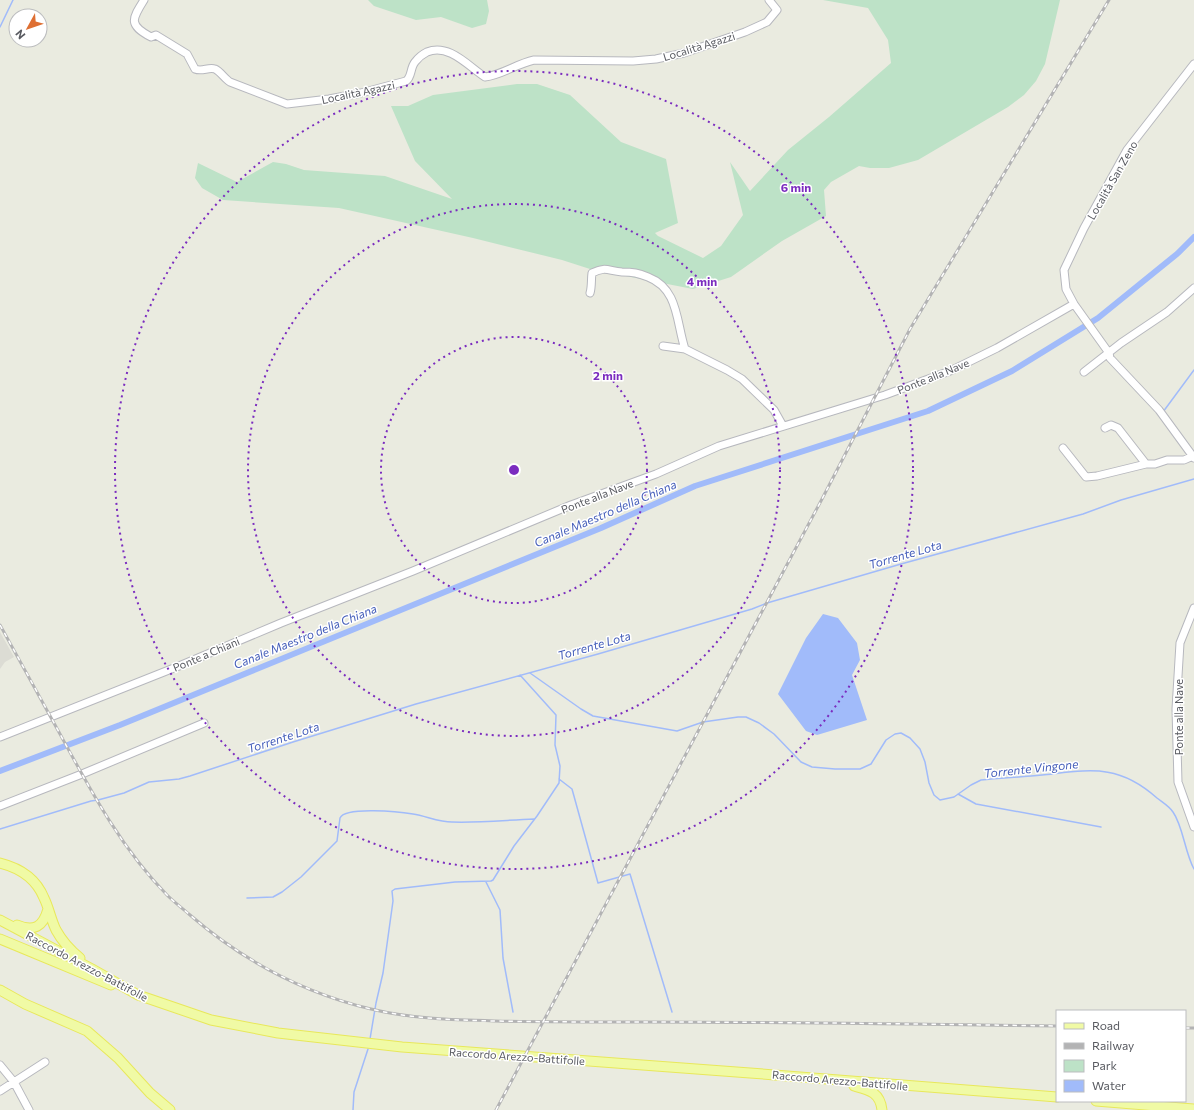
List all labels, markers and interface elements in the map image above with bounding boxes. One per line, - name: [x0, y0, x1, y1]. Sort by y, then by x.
- north arrow: [8, 8, 48, 48]
- text: N: [12, 27, 28, 42]
- street label: Località Agazzi: [661, 29, 737, 63]
- street label: Località Agazzi: [320, 78, 396, 106]
- street label: Località San Zeno: [1084, 138, 1140, 222]
- text: 6 min: [781, 180, 811, 194]
- text: 4 min: [687, 274, 717, 288]
- street label: Ponte alla Nave: [895, 356, 971, 396]
- text: 2 min: [593, 368, 623, 382]
- centre of rings: [507, 463, 521, 477]
- street label: Ponte alla Nave: [559, 476, 635, 516]
- water label: Canale Maestro della Chiana: [532, 477, 678, 549]
- water label: Torrente Lota: [867, 537, 943, 571]
- water label: Canale Maestro della Chiana: [231, 601, 379, 671]
- water label: Torrente Lota: [556, 628, 632, 662]
- street label: Ponte a Chiani: [171, 634, 242, 674]
- street label: Ponte alla Nave: [1172, 679, 1185, 755]
- water label: Torrente Lota: [245, 719, 321, 755]
- water label: Torrente Vingone: [983, 756, 1080, 780]
- street label: Raccordo Arezzo-Battifolle: [24, 928, 150, 1004]
- legend: [1056, 1010, 1186, 1102]
- text: Road: [1092, 1018, 1120, 1032]
- text: Railway: [1092, 1038, 1134, 1052]
- street label: Raccordo Arezzo-Battifolle: [449, 1045, 586, 1067]
- text: Park: [1092, 1058, 1118, 1072]
- street label: Raccordo Arezzo-Battifolle: [772, 1068, 909, 1092]
- text: Water: [1092, 1078, 1126, 1092]

